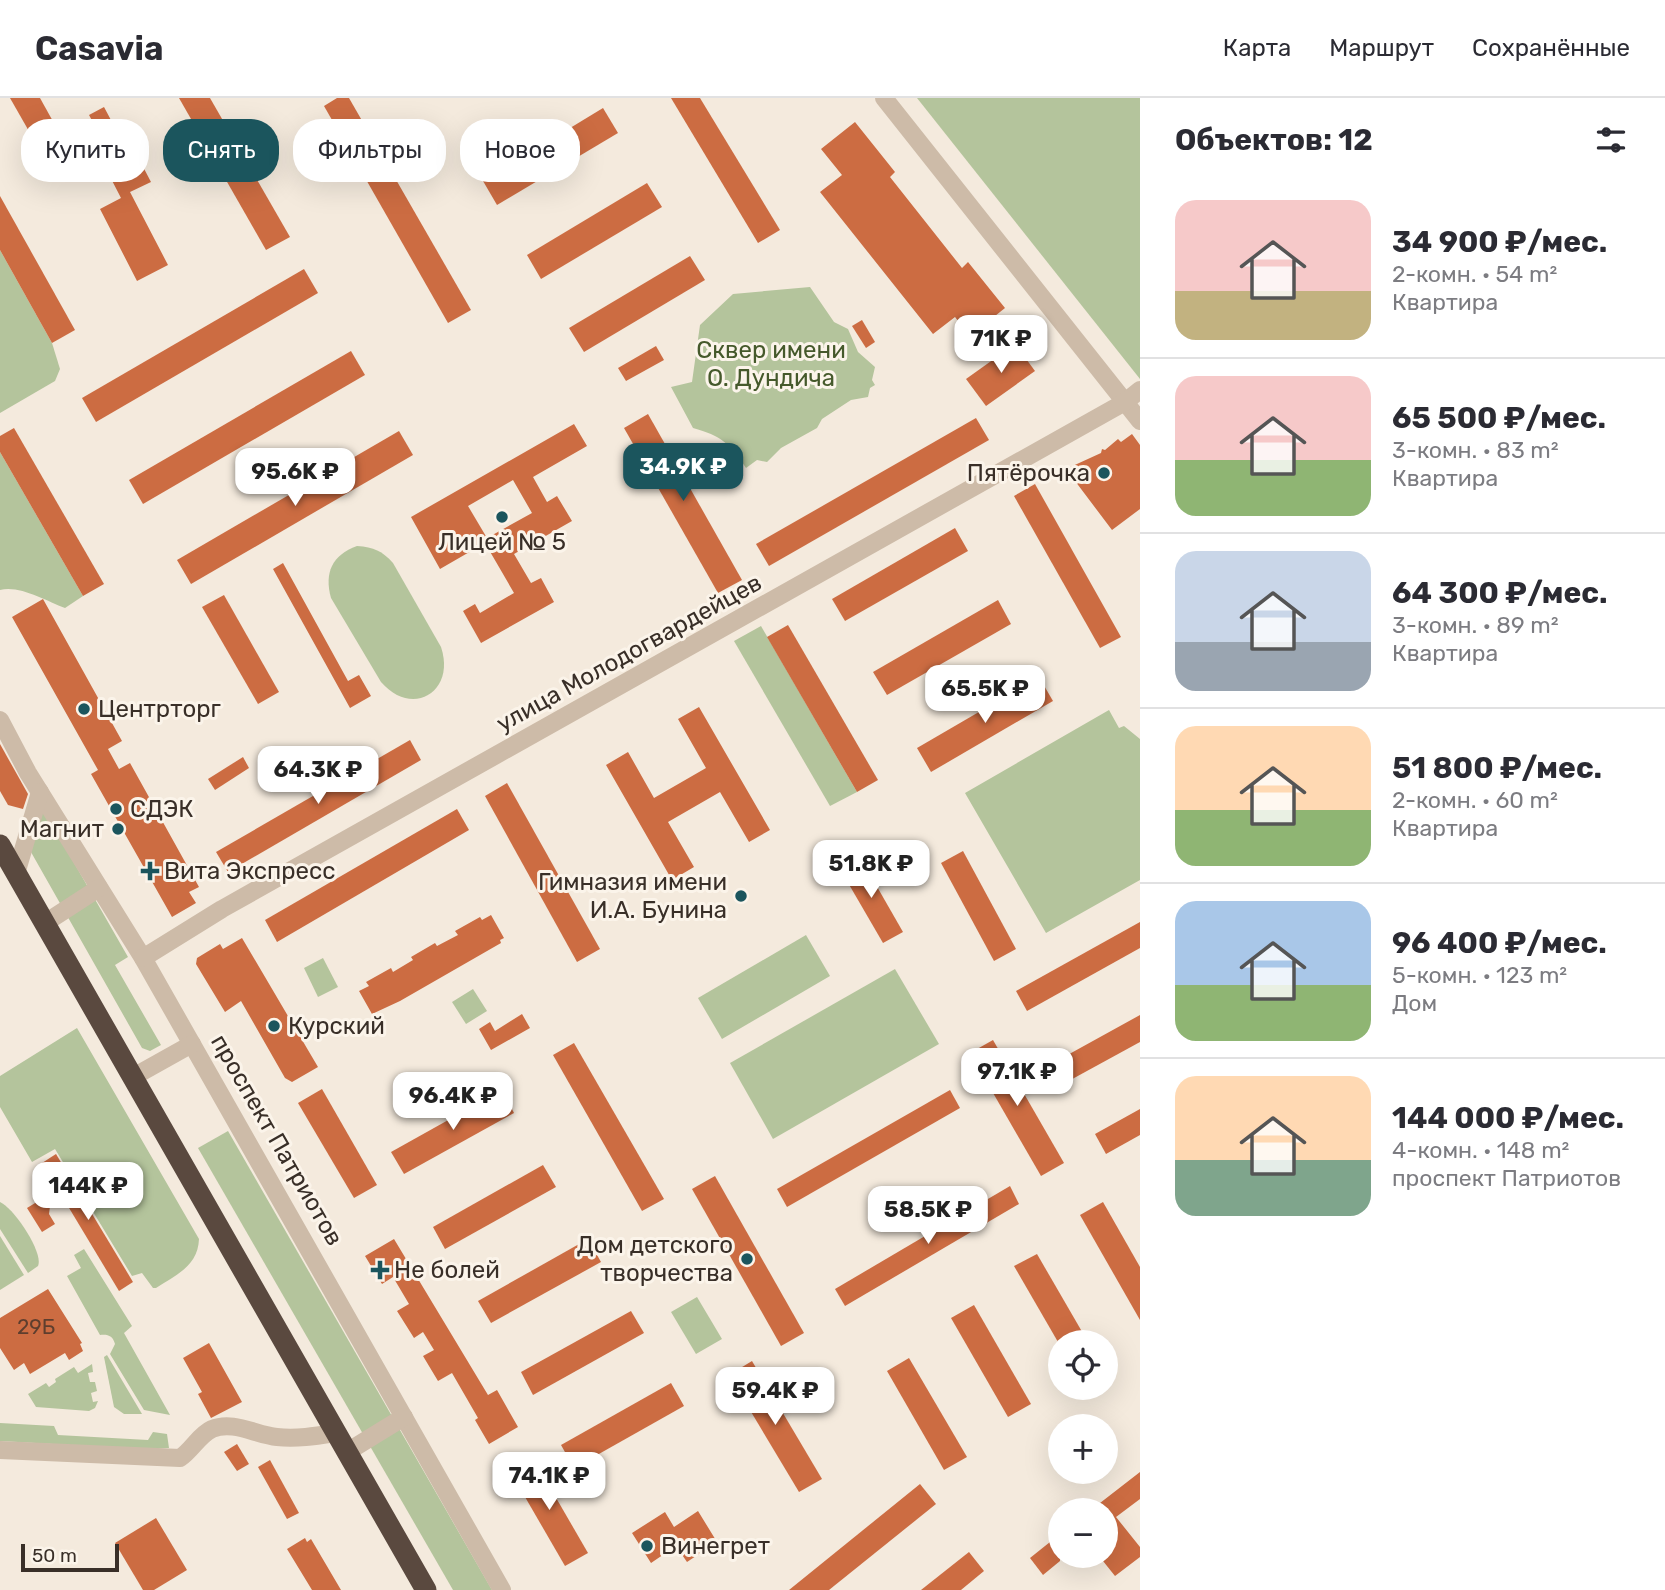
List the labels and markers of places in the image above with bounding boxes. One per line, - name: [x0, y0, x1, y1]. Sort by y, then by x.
- pin: 71K ₽: [952, 316, 1050, 375]
- pin: 34.9K ₽: [618, 444, 748, 503]
- pin: 95.6K ₽: [230, 448, 360, 508]
- place label: Пятёрочка: [967, 459, 1090, 487]
- marker: Пятёрочка: [1096, 465, 1112, 481]
- marker: Лицей № 5: [494, 509, 510, 525]
- place label: Лицей № 5: [438, 528, 566, 556]
- pin: 65.5K ₽: [920, 666, 1050, 725]
- place label: Центрторг: [98, 695, 222, 723]
- marker: Центрторг: [76, 701, 92, 717]
- pin: 64.3K ₽: [253, 746, 383, 806]
- place label: СДЭК: [130, 795, 194, 823]
- marker: СДЭК: [108, 801, 124, 817]
- place label: Магнит: [20, 815, 104, 843]
- marker: Магнит: [110, 821, 126, 837]
- pin: 51.8K ₽: [806, 840, 936, 900]
- place label: Вита Экспресс: [164, 857, 335, 885]
- marker: Вита Экспресс: [142, 863, 158, 879]
- place label: Гимназия имени И.А. Бунина: [538, 868, 727, 924]
- marker: Гимназия имени И.А. Бунина: [733, 888, 749, 904]
- place label: Курский: [288, 1012, 385, 1040]
- marker: Курский: [266, 1018, 282, 1034]
- pin: 97.1K ₽: [952, 1048, 1082, 1108]
- pin: 96.4K ₽: [388, 1072, 518, 1132]
- pin: 144K ₽: [31, 1162, 145, 1222]
- pin: 58.5K ₽: [863, 1186, 993, 1246]
- place label: Дом детского творчества: [577, 1231, 733, 1287]
- marker: Дом детского творчества: [739, 1251, 755, 1267]
- place label: Не болей: [394, 1256, 500, 1284]
- marker: Не болей: [372, 1262, 388, 1278]
- pin: 59.4K ₽: [710, 1368, 840, 1427]
- pin: 74.1K ₽: [484, 1452, 614, 1512]
- place label: Винегрет: [661, 1532, 770, 1560]
- marker: Винегрет: [639, 1538, 655, 1554]

